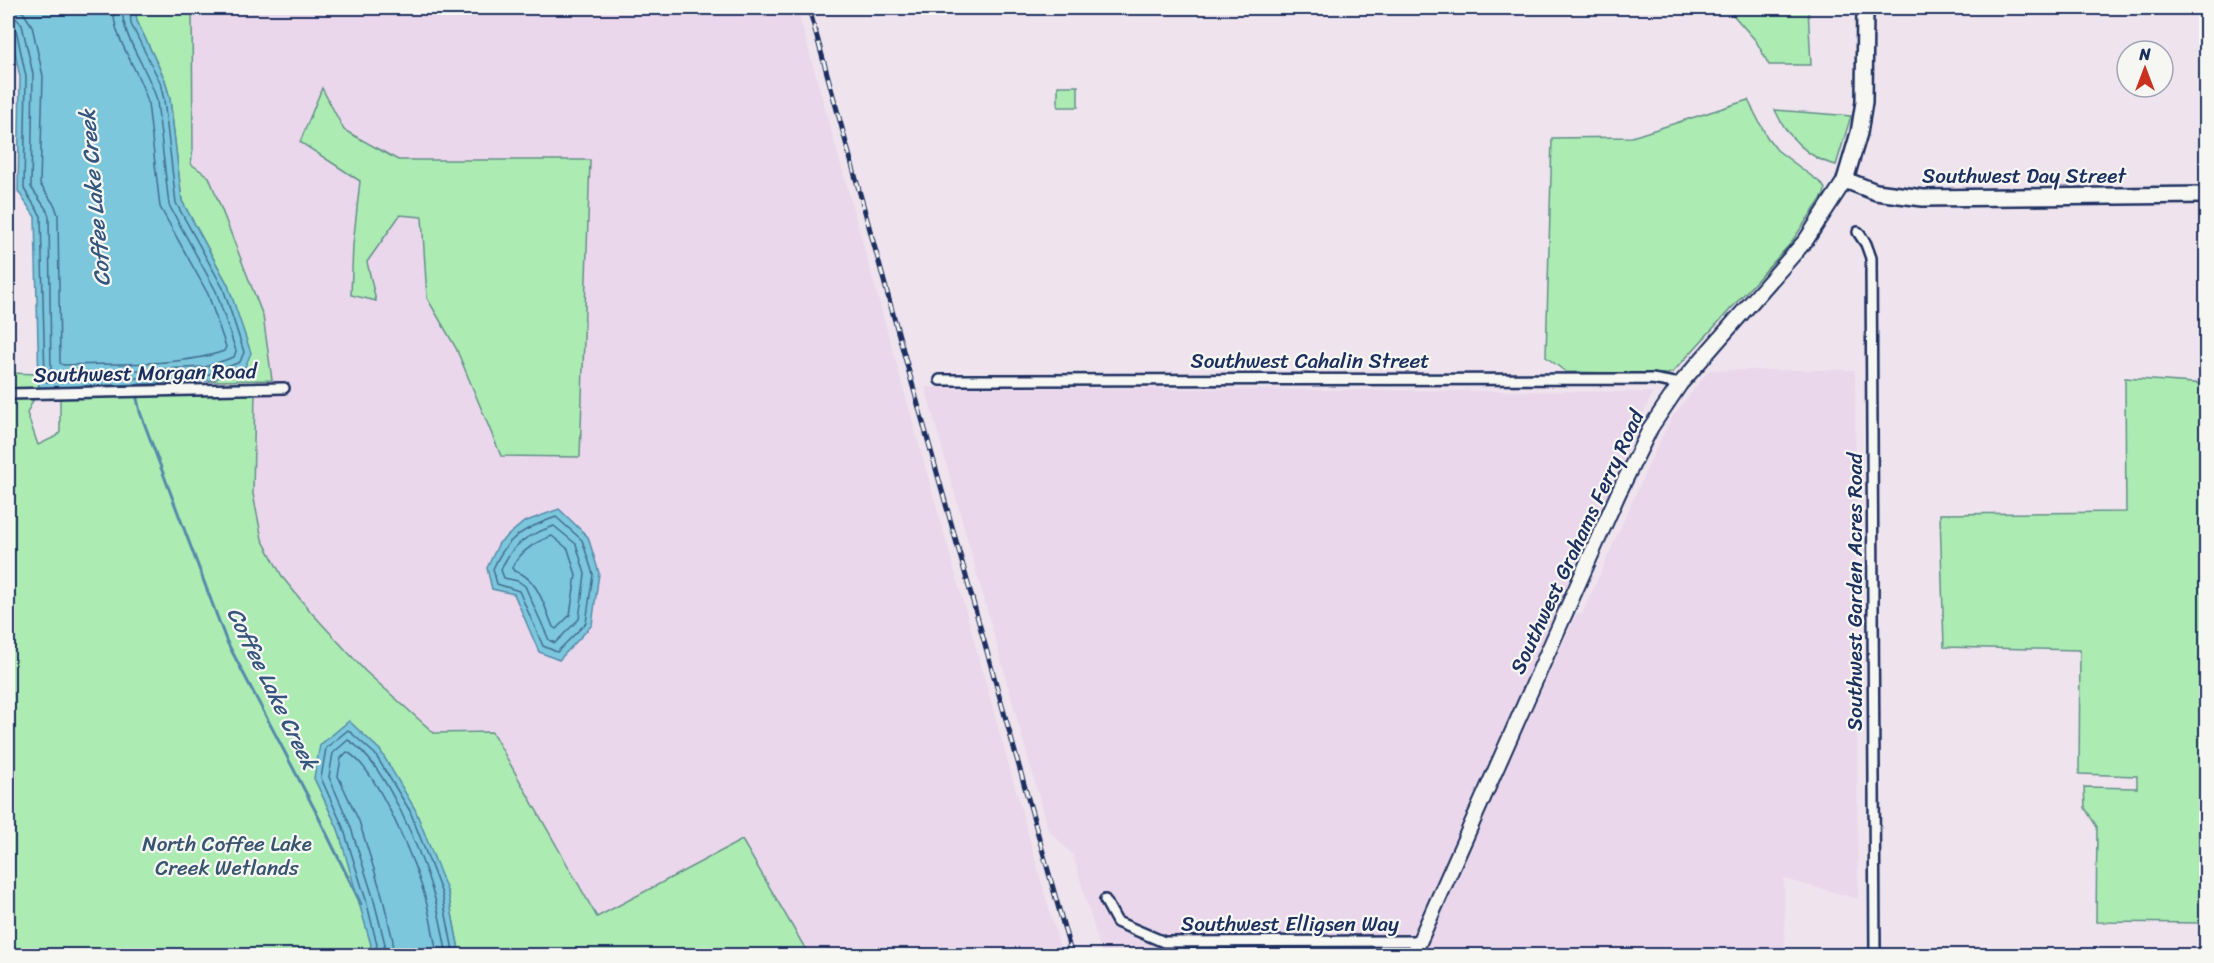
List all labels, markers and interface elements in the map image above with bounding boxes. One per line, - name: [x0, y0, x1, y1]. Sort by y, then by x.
- north arrow: [2115, 39, 2175, 99]
- text: N: [2138, 40, 2151, 69]
- water label: Coffee Lake Creek: [67, 106, 122, 288]
- street label: Southwest Day Street: [1922, 157, 2127, 195]
- street label: Southwest Cahalin Street: [1191, 342, 1430, 380]
- street label: Southwest Morgan Road: [33, 352, 259, 394]
- street label: Southwest Grahams Ferry Road: [1499, 402, 1656, 681]
- street label: Southwest Garden Acres Road: [1836, 451, 1874, 731]
- water label: Coffee Lake Creek: [216, 600, 330, 778]
- park label: North Coffee Lake Creek Wetlands: [142, 825, 312, 887]
- street label: Southwest Elligsen Way: [1181, 905, 1399, 943]

